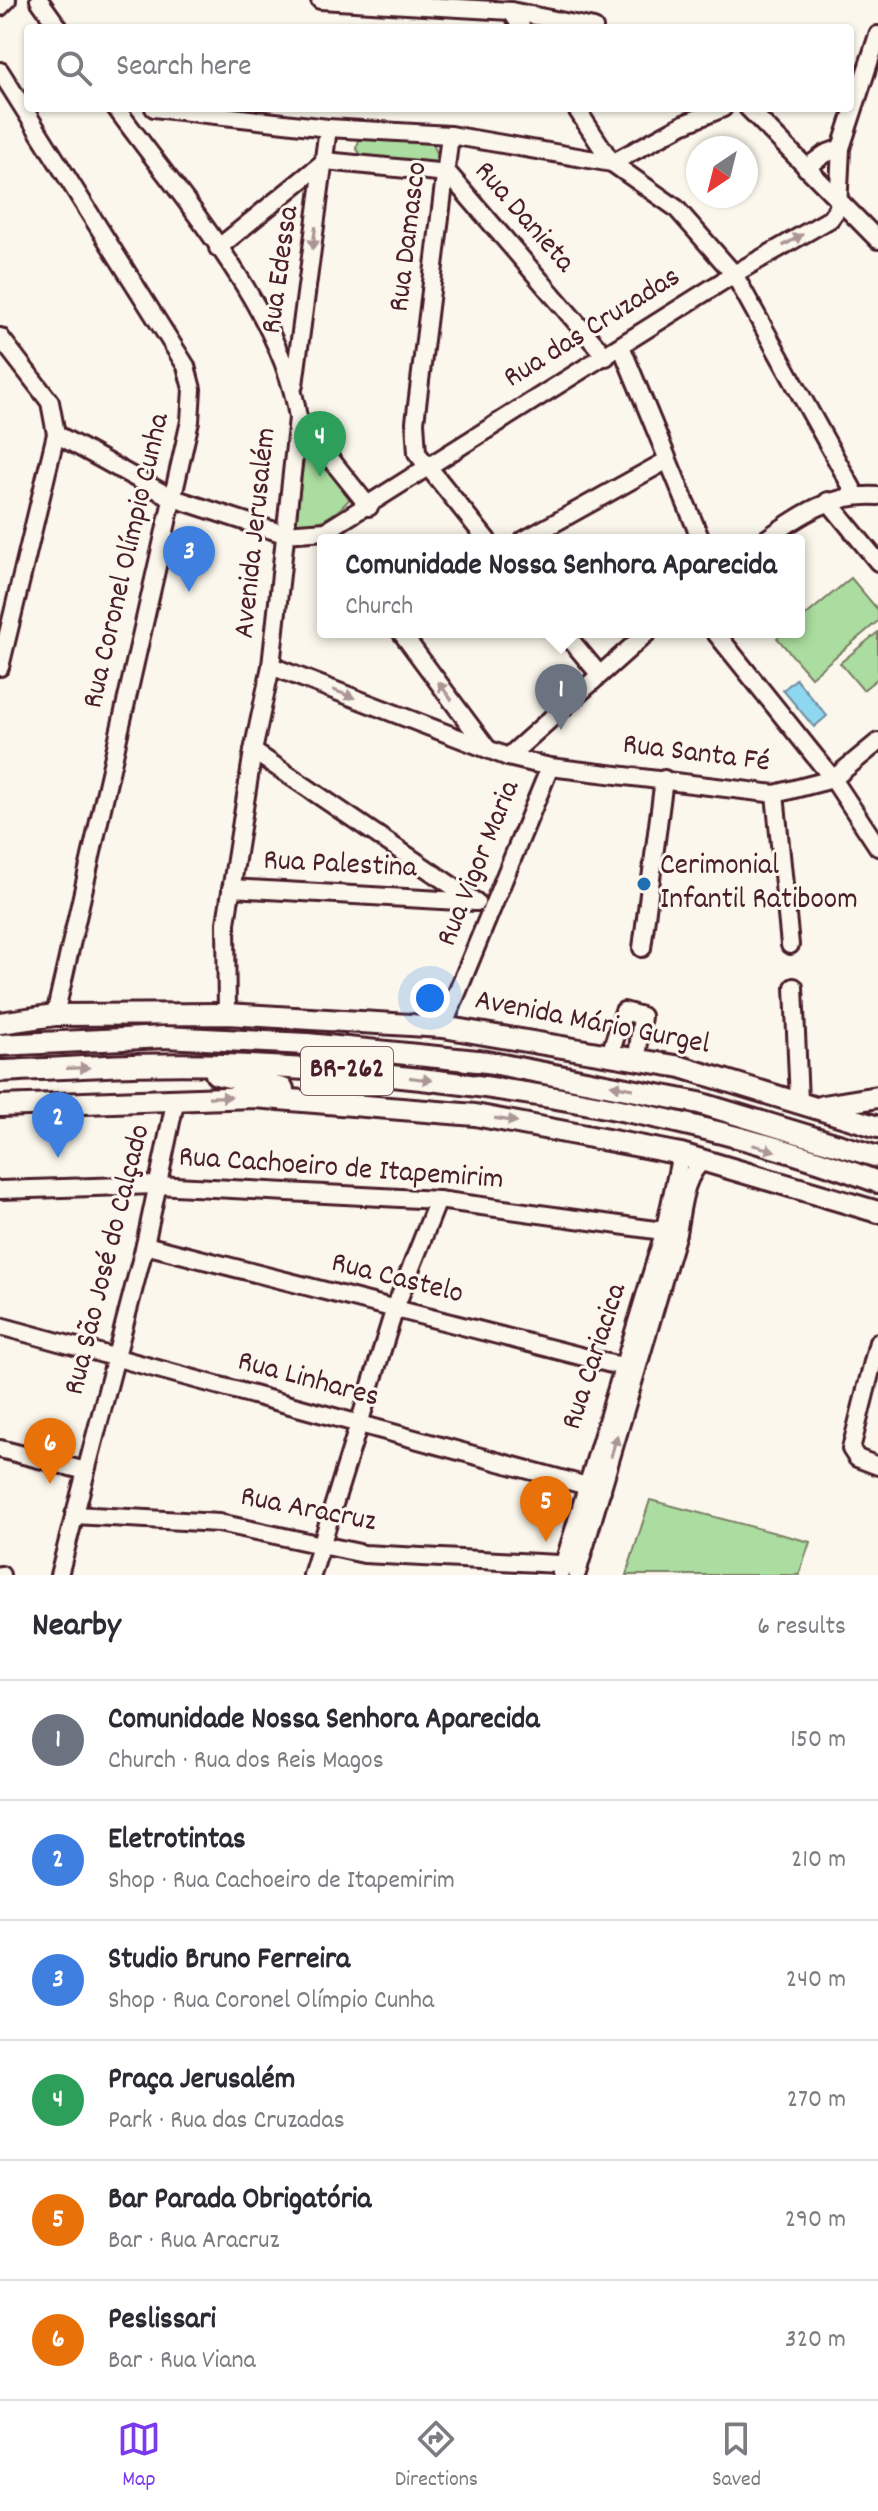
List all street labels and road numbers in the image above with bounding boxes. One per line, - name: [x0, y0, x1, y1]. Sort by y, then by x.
- street label: Rua Danieta: [462, 153, 584, 284]
- street label: Rua Damasco: [379, 160, 441, 314]
- street label: Rua Edessa: [252, 202, 312, 337]
- street label: Rua das Cruzadas: [496, 257, 690, 401]
- street label: Rua Coronel Olímpio Cunha: [73, 408, 183, 713]
- street label: Avenida Jerusalém: [225, 425, 289, 641]
- street label: Rua Santa Fé: [620, 725, 772, 785]
- street label: Rua Vigor Maria: [427, 774, 533, 953]
- street label: Rua Palestina: [262, 841, 419, 892]
- street label: Avenida Mário Gurgel: [471, 980, 713, 1068]
- road number: BR-262: [301, 1047, 393, 1095]
- street label: Rua São José do Calçado: [55, 1120, 163, 1400]
- street label: Rua Cachoeiro de Itapemirim: [177, 1137, 505, 1203]
- street label: Rua Castelo: [326, 1243, 468, 1317]
- street label: Rua Cariacica: [552, 1277, 640, 1436]
- street label: Rua Linhares: [232, 1341, 384, 1421]
- street label: Rua Aracruz: [236, 1477, 380, 1545]

